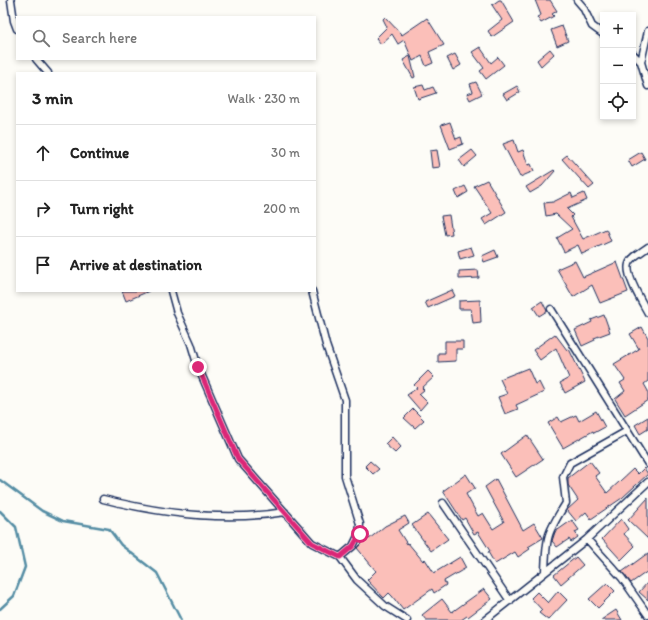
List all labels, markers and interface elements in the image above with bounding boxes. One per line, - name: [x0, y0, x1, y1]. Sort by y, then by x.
- map controls: [600, 12, 636, 120]
- button: +: [600, 12, 636, 48]
- search box: [16, 16, 316, 60]
- icon: search: [30, 27, 52, 49]
- text: Search here: [62, 29, 137, 47]
- button: −: [600, 48, 636, 84]
- button: locate: [600, 84, 636, 120]
- text: 3 min: [32, 88, 73, 108]
- text: Walk · 230 m: [228, 91, 300, 106]
- icon: ahead: [32, 142, 54, 164]
- text: Continue: [70, 144, 129, 162]
- text: 30 m: [271, 145, 300, 160]
- icon: right: [32, 198, 54, 220]
- text: Turn right: [70, 200, 134, 218]
- text: 200 m: [263, 201, 300, 216]
- icon: arrive: [32, 254, 54, 276]
- text: Arrive at destination: [70, 256, 202, 274]
- route end: [189, 358, 207, 376]
- route start: [351, 525, 369, 543]

